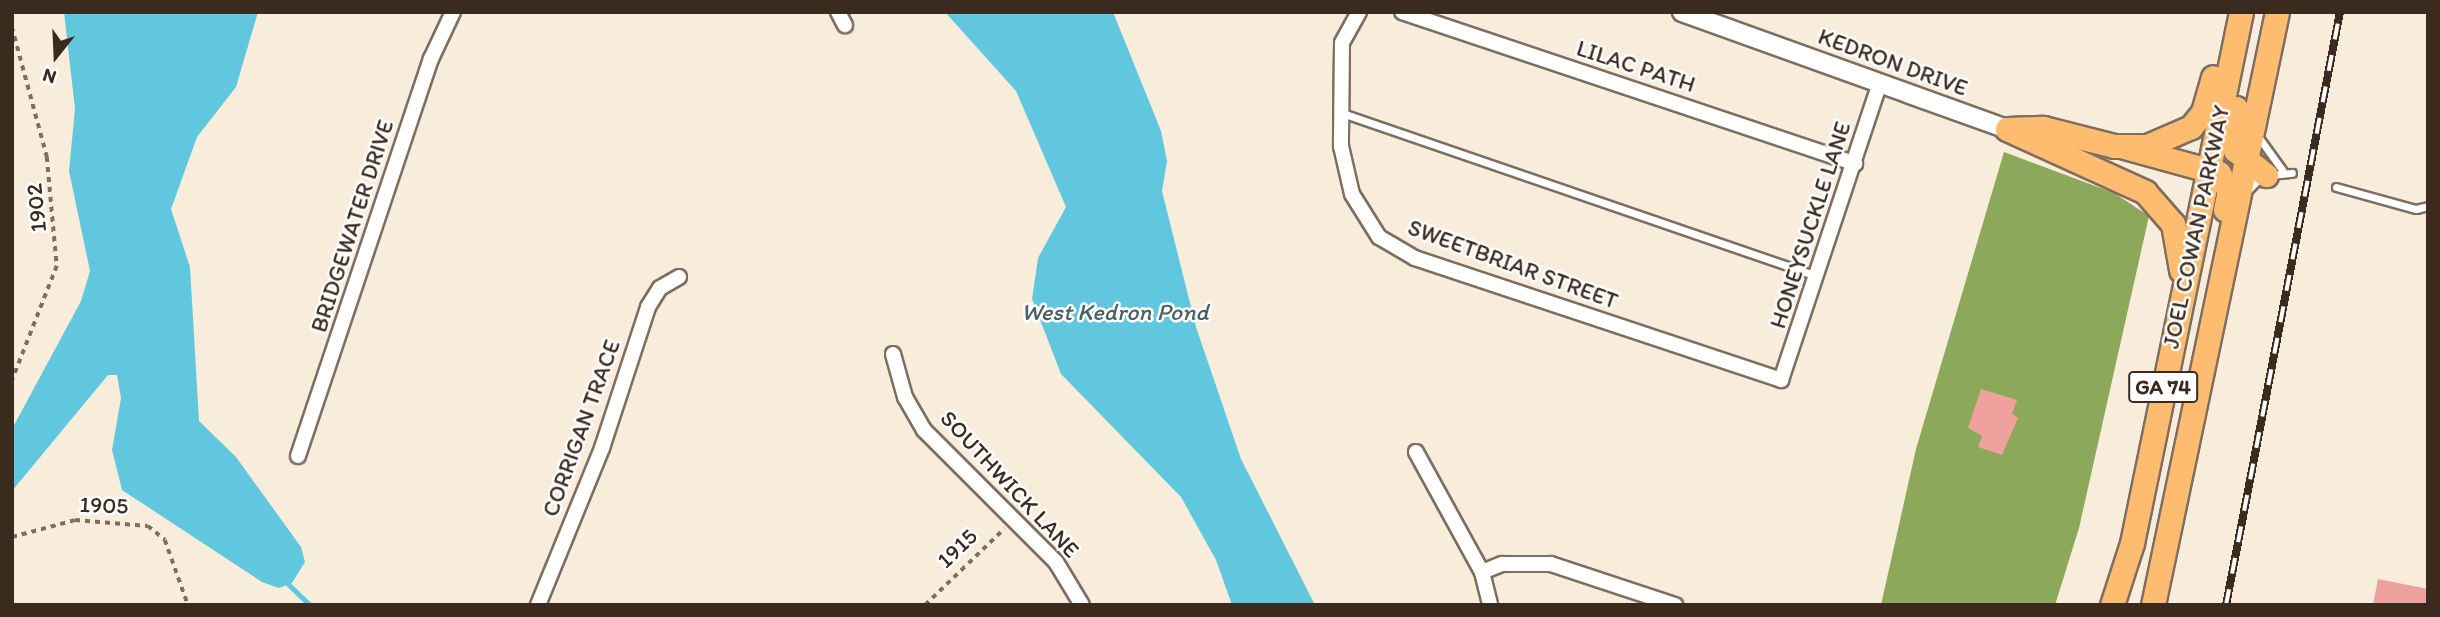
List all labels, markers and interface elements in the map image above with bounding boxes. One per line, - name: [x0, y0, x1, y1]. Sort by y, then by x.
- north arrow: [21, 21, 91, 91]
- street label: KEDRON DRIVE: [1814, 22, 1972, 102]
- street label: LILAC PATH: [1574, 34, 1698, 98]
- text: N: [40, 64, 59, 89]
- street label: JOEL COWAN PARKWAY: [2157, 103, 2235, 351]
- street label: BRIDGEWATER DRIVE: [304, 115, 400, 337]
- street label: HONEYSUCKLE LANE: [1764, 118, 1856, 332]
- street label: 1902: [20, 182, 52, 234]
- street label: SWEETBRIAR STREET: [1404, 213, 1622, 315]
- water label: West Kedron Pond: [1021, 298, 1209, 326]
- street label: CORRIGAN TRACE: [536, 336, 626, 520]
- road number: GA 74: [2128, 370, 2198, 404]
- street label: SOUTHWICK LANE: [935, 405, 1085, 563]
- street label: 1905: [79, 490, 129, 520]
- street label: 1915: [931, 522, 983, 574]

